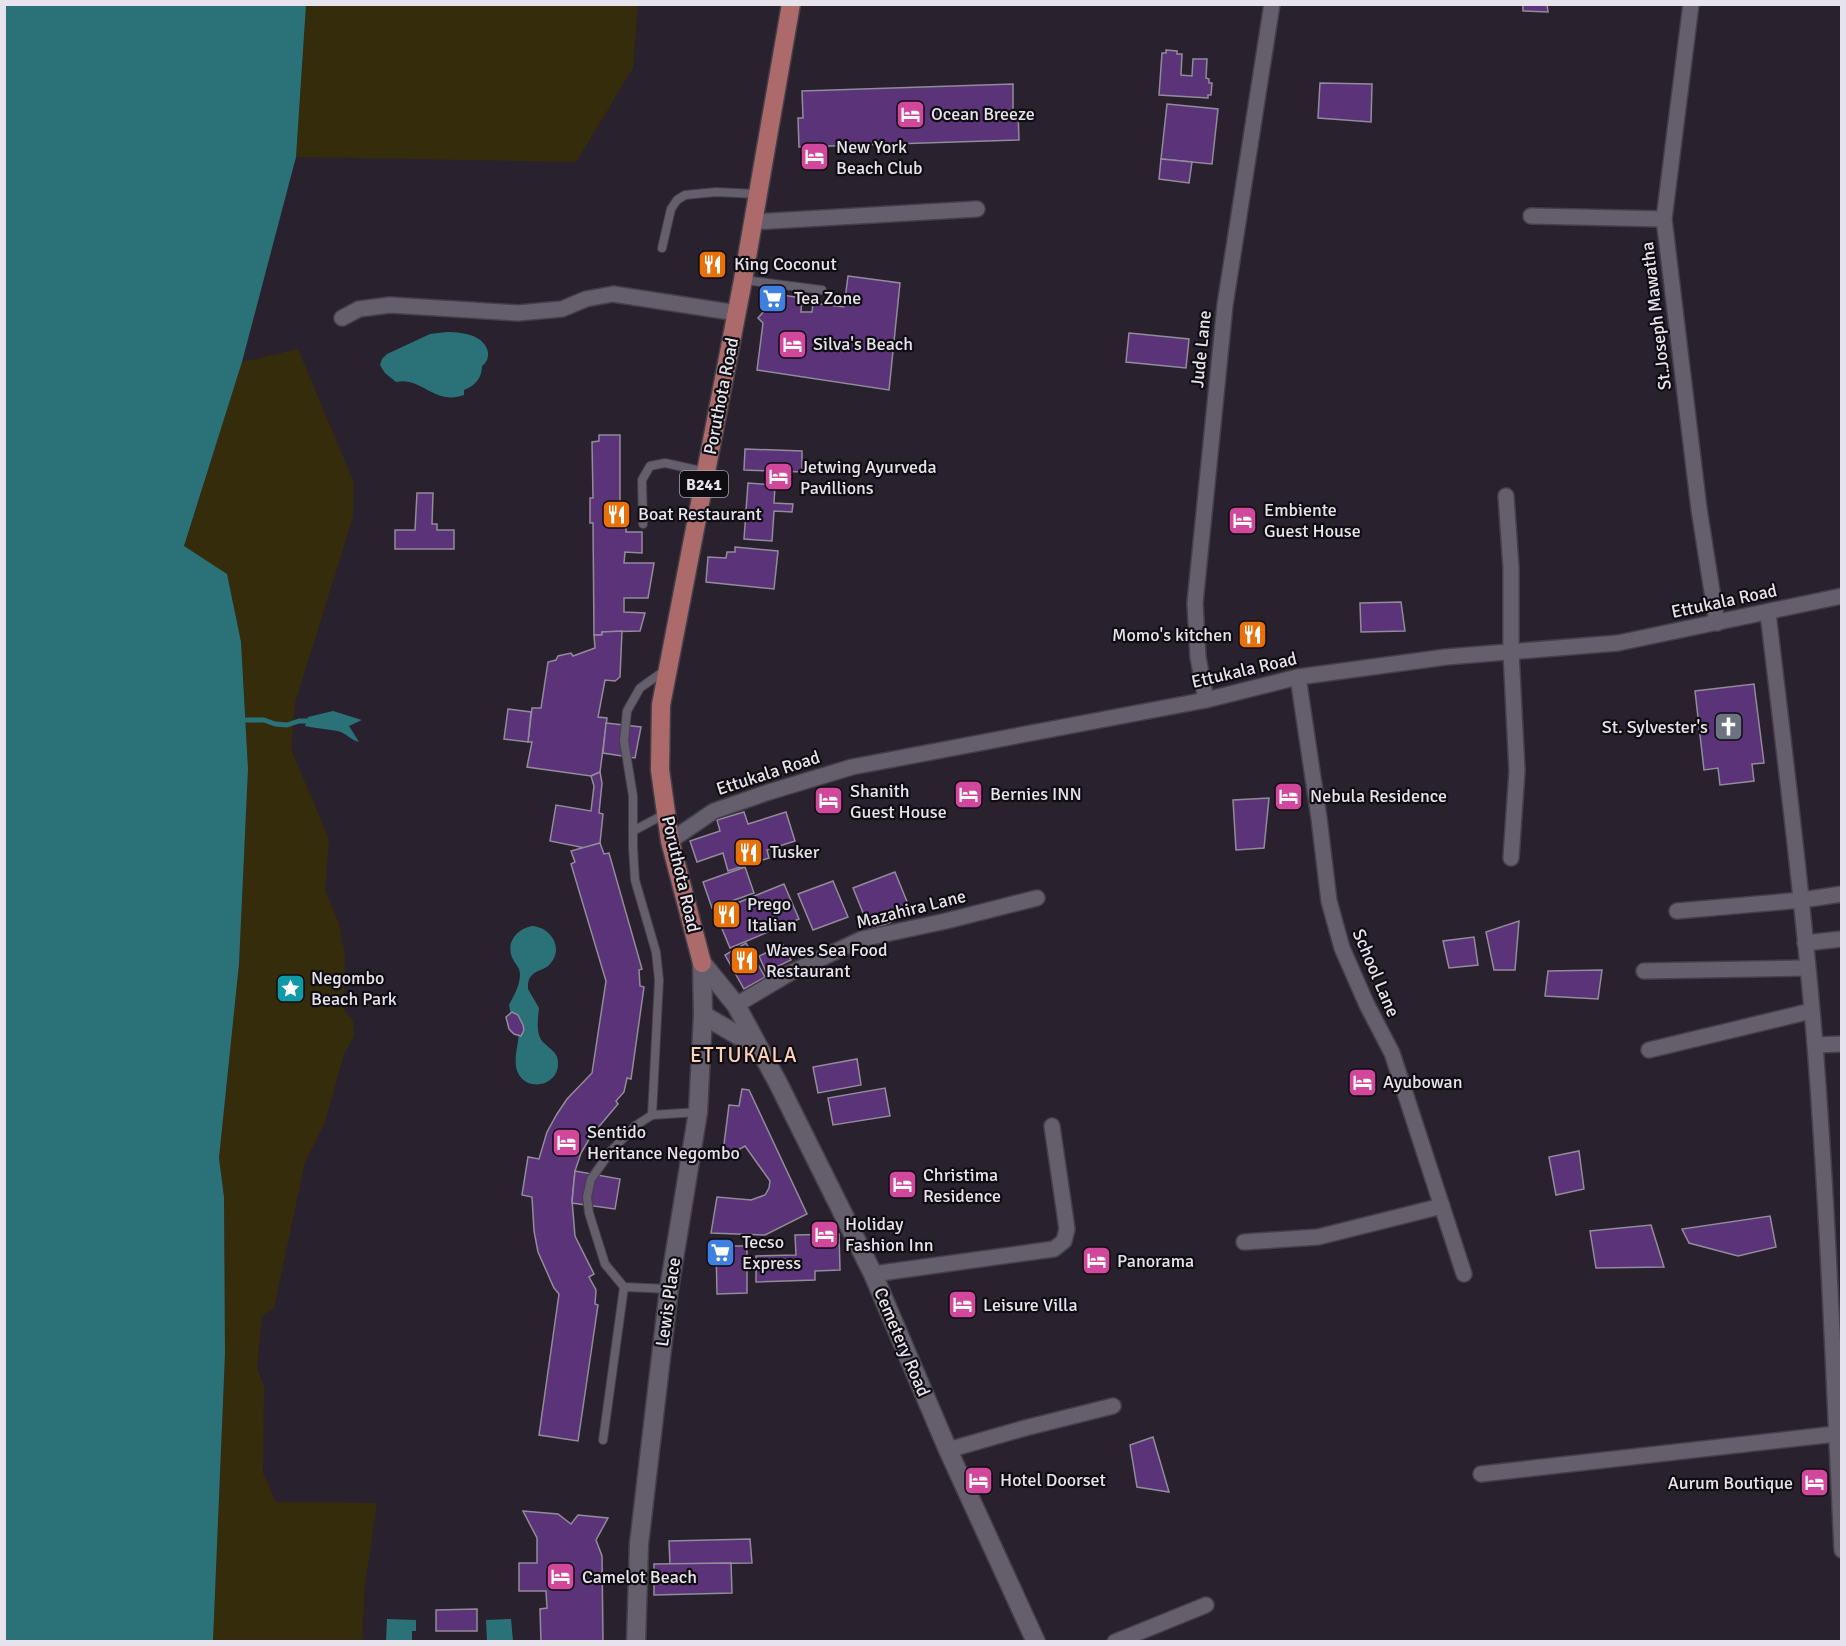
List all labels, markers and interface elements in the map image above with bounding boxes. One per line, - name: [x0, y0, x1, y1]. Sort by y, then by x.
- hotel icon: Ocean Breeze: [894, 98, 926, 130]
- place label: Ocean Breeze: [931, 103, 1035, 125]
- place label: New York Beach Club: [836, 136, 923, 179]
- hotel icon: New York Beach Club: [799, 141, 831, 173]
- street label: St.Joseph Mawatha: [1636, 241, 1676, 391]
- restaurant icon: King Coconut: [697, 248, 729, 280]
- place label: King Coconut: [734, 253, 837, 275]
- supermarket icon: Tea Zone: [757, 282, 789, 314]
- place label: Tea Zone: [794, 287, 861, 309]
- street label: Jude Lane: [1186, 309, 1216, 389]
- hotel icon: Silva's Beach: [776, 328, 808, 360]
- place label: Silva's Beach: [813, 333, 913, 355]
- street label: Poruthota Road: [699, 336, 743, 456]
- place label: Jetwing Ayurveda Pavillions: [800, 456, 937, 499]
- hotel icon: Jetwing Ayurveda Pavillions: [763, 461, 795, 493]
- road number: B241: [680, 471, 728, 497]
- restaurant icon: Boat Restaurant: [601, 498, 633, 530]
- place label: Embiente Guest House: [1264, 499, 1361, 542]
- place label: Boat Restaurant: [638, 503, 762, 525]
- hotel icon: Embiente Guest House: [1227, 504, 1259, 536]
- street label: Ettukala Road: [1669, 579, 1779, 623]
- restaurant icon: Momo's kitchen: [1237, 619, 1269, 651]
- place label: Momo's kitchen: [1112, 624, 1232, 646]
- street label: Ettukala Road: [1189, 647, 1299, 693]
- church icon: St. Sylvester's: [1713, 711, 1745, 743]
- place label: St. Sylvester's: [1602, 716, 1708, 738]
- street label: Ettukala Road: [713, 746, 823, 800]
- hotel icon: Bernies INN: [953, 778, 985, 810]
- place label: Shanith Guest House: [850, 780, 947, 823]
- hotel icon: Nebula Residence: [1273, 780, 1305, 812]
- place label: Bernies INN: [990, 783, 1082, 805]
- hotel icon: Shanith Guest House: [813, 785, 845, 817]
- place label: Nebula Residence: [1310, 785, 1447, 807]
- street label: Poruthota Road: [657, 814, 705, 934]
- restaurant icon: Tusker: [733, 836, 765, 868]
- place label: Tusker: [770, 841, 820, 863]
- street label: Mazahira Lane: [854, 885, 968, 933]
- place label: Prego Italian: [747, 893, 797, 936]
- restaurant icon: Prego Italian: [710, 898, 742, 930]
- street label: School Lane: [1348, 926, 1404, 1020]
- place label: Waves Sea Food Restaurant: [766, 939, 888, 982]
- restaurant icon: Waves Sea Food Restaurant: [729, 944, 761, 976]
- place label: Negombo Beach Park: [311, 967, 397, 1010]
- place icon: Negombo Beach Park: [274, 972, 306, 1004]
- district label: ETTUKALA: [690, 1042, 798, 1068]
- hotel icon: Ayubowan: [1346, 1066, 1378, 1098]
- place label: Ayubowan: [1383, 1071, 1462, 1093]
- place label: Sentido Heritance Negombo: [587, 1121, 740, 1164]
- hotel icon: Sentido Heritance Negombo: [550, 1126, 582, 1158]
- place label: Christima Residence: [923, 1164, 1001, 1207]
- hotel icon: Christima Residence: [886, 1169, 918, 1201]
- place label: Holiday Fashion Inn: [845, 1213, 934, 1256]
- hotel icon: Holiday Fashion Inn: [808, 1218, 840, 1250]
- place label: Tecso Express: [742, 1231, 801, 1274]
- supermarket icon: Tecso Express: [705, 1236, 737, 1268]
- hotel icon: Panorama: [1080, 1245, 1112, 1277]
- place label: Panorama: [1117, 1250, 1194, 1272]
- street label: Lewis Place: [651, 1256, 685, 1348]
- street label: Cemetery Road: [869, 1284, 935, 1400]
- hotel icon: Leisure Villa: [946, 1289, 978, 1321]
- place label: Leisure Villa: [983, 1294, 1078, 1316]
- hotel icon: Hotel Doorset: [963, 1464, 995, 1496]
- hotel icon: Aurum Boutique: [1798, 1467, 1830, 1499]
- place label: Hotel Doorset: [1000, 1469, 1106, 1491]
- place label: Aurum Boutique: [1668, 1472, 1793, 1494]
- hotel icon: Camelot Beach: [545, 1561, 577, 1593]
- place label: Camelot Beach: [582, 1566, 697, 1588]

